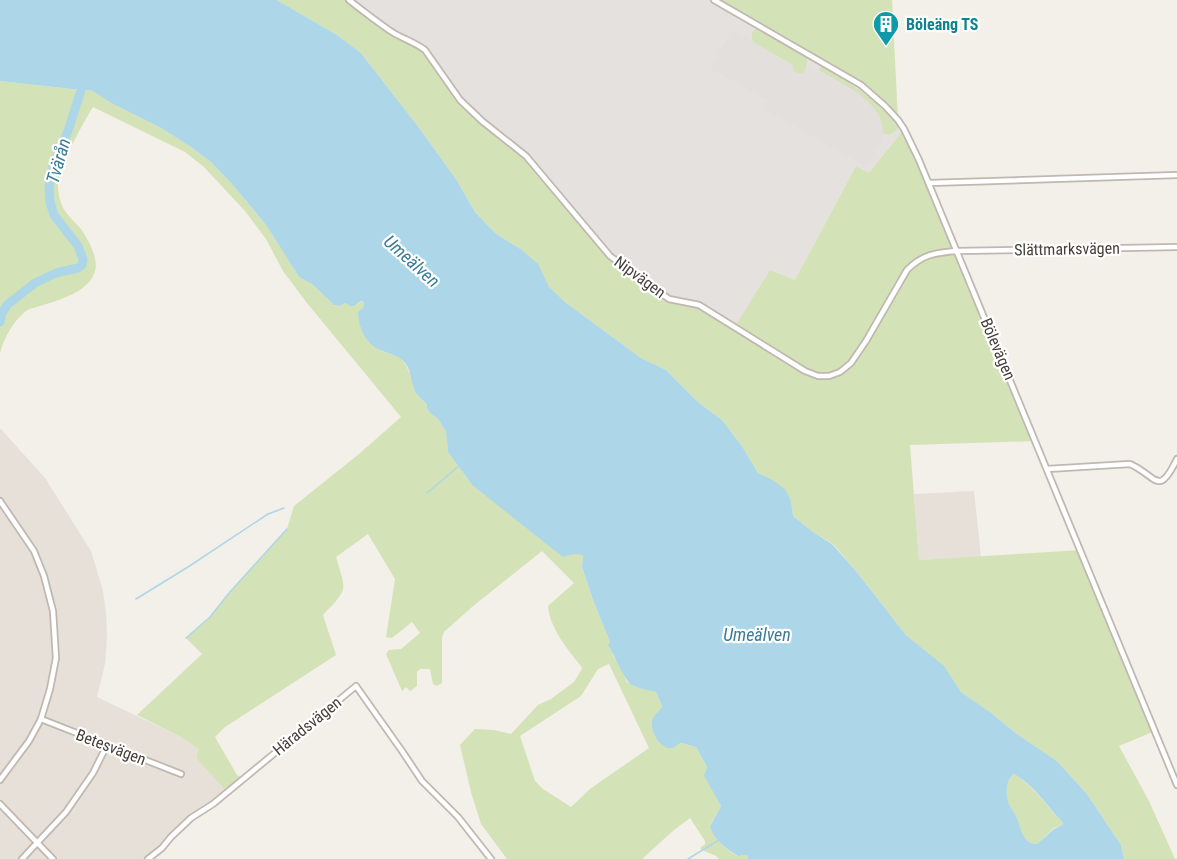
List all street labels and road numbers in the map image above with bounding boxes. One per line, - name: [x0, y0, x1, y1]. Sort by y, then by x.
- street label: Slättmarksvägen: [1014, 239, 1120, 259]
- street label: Nipvägen: [611, 252, 669, 302]
- street label: Bölevägen: [976, 315, 1020, 383]
- street label: Häradsvägen: [269, 693, 345, 759]
- street label: Betesvägen: [73, 725, 149, 769]

